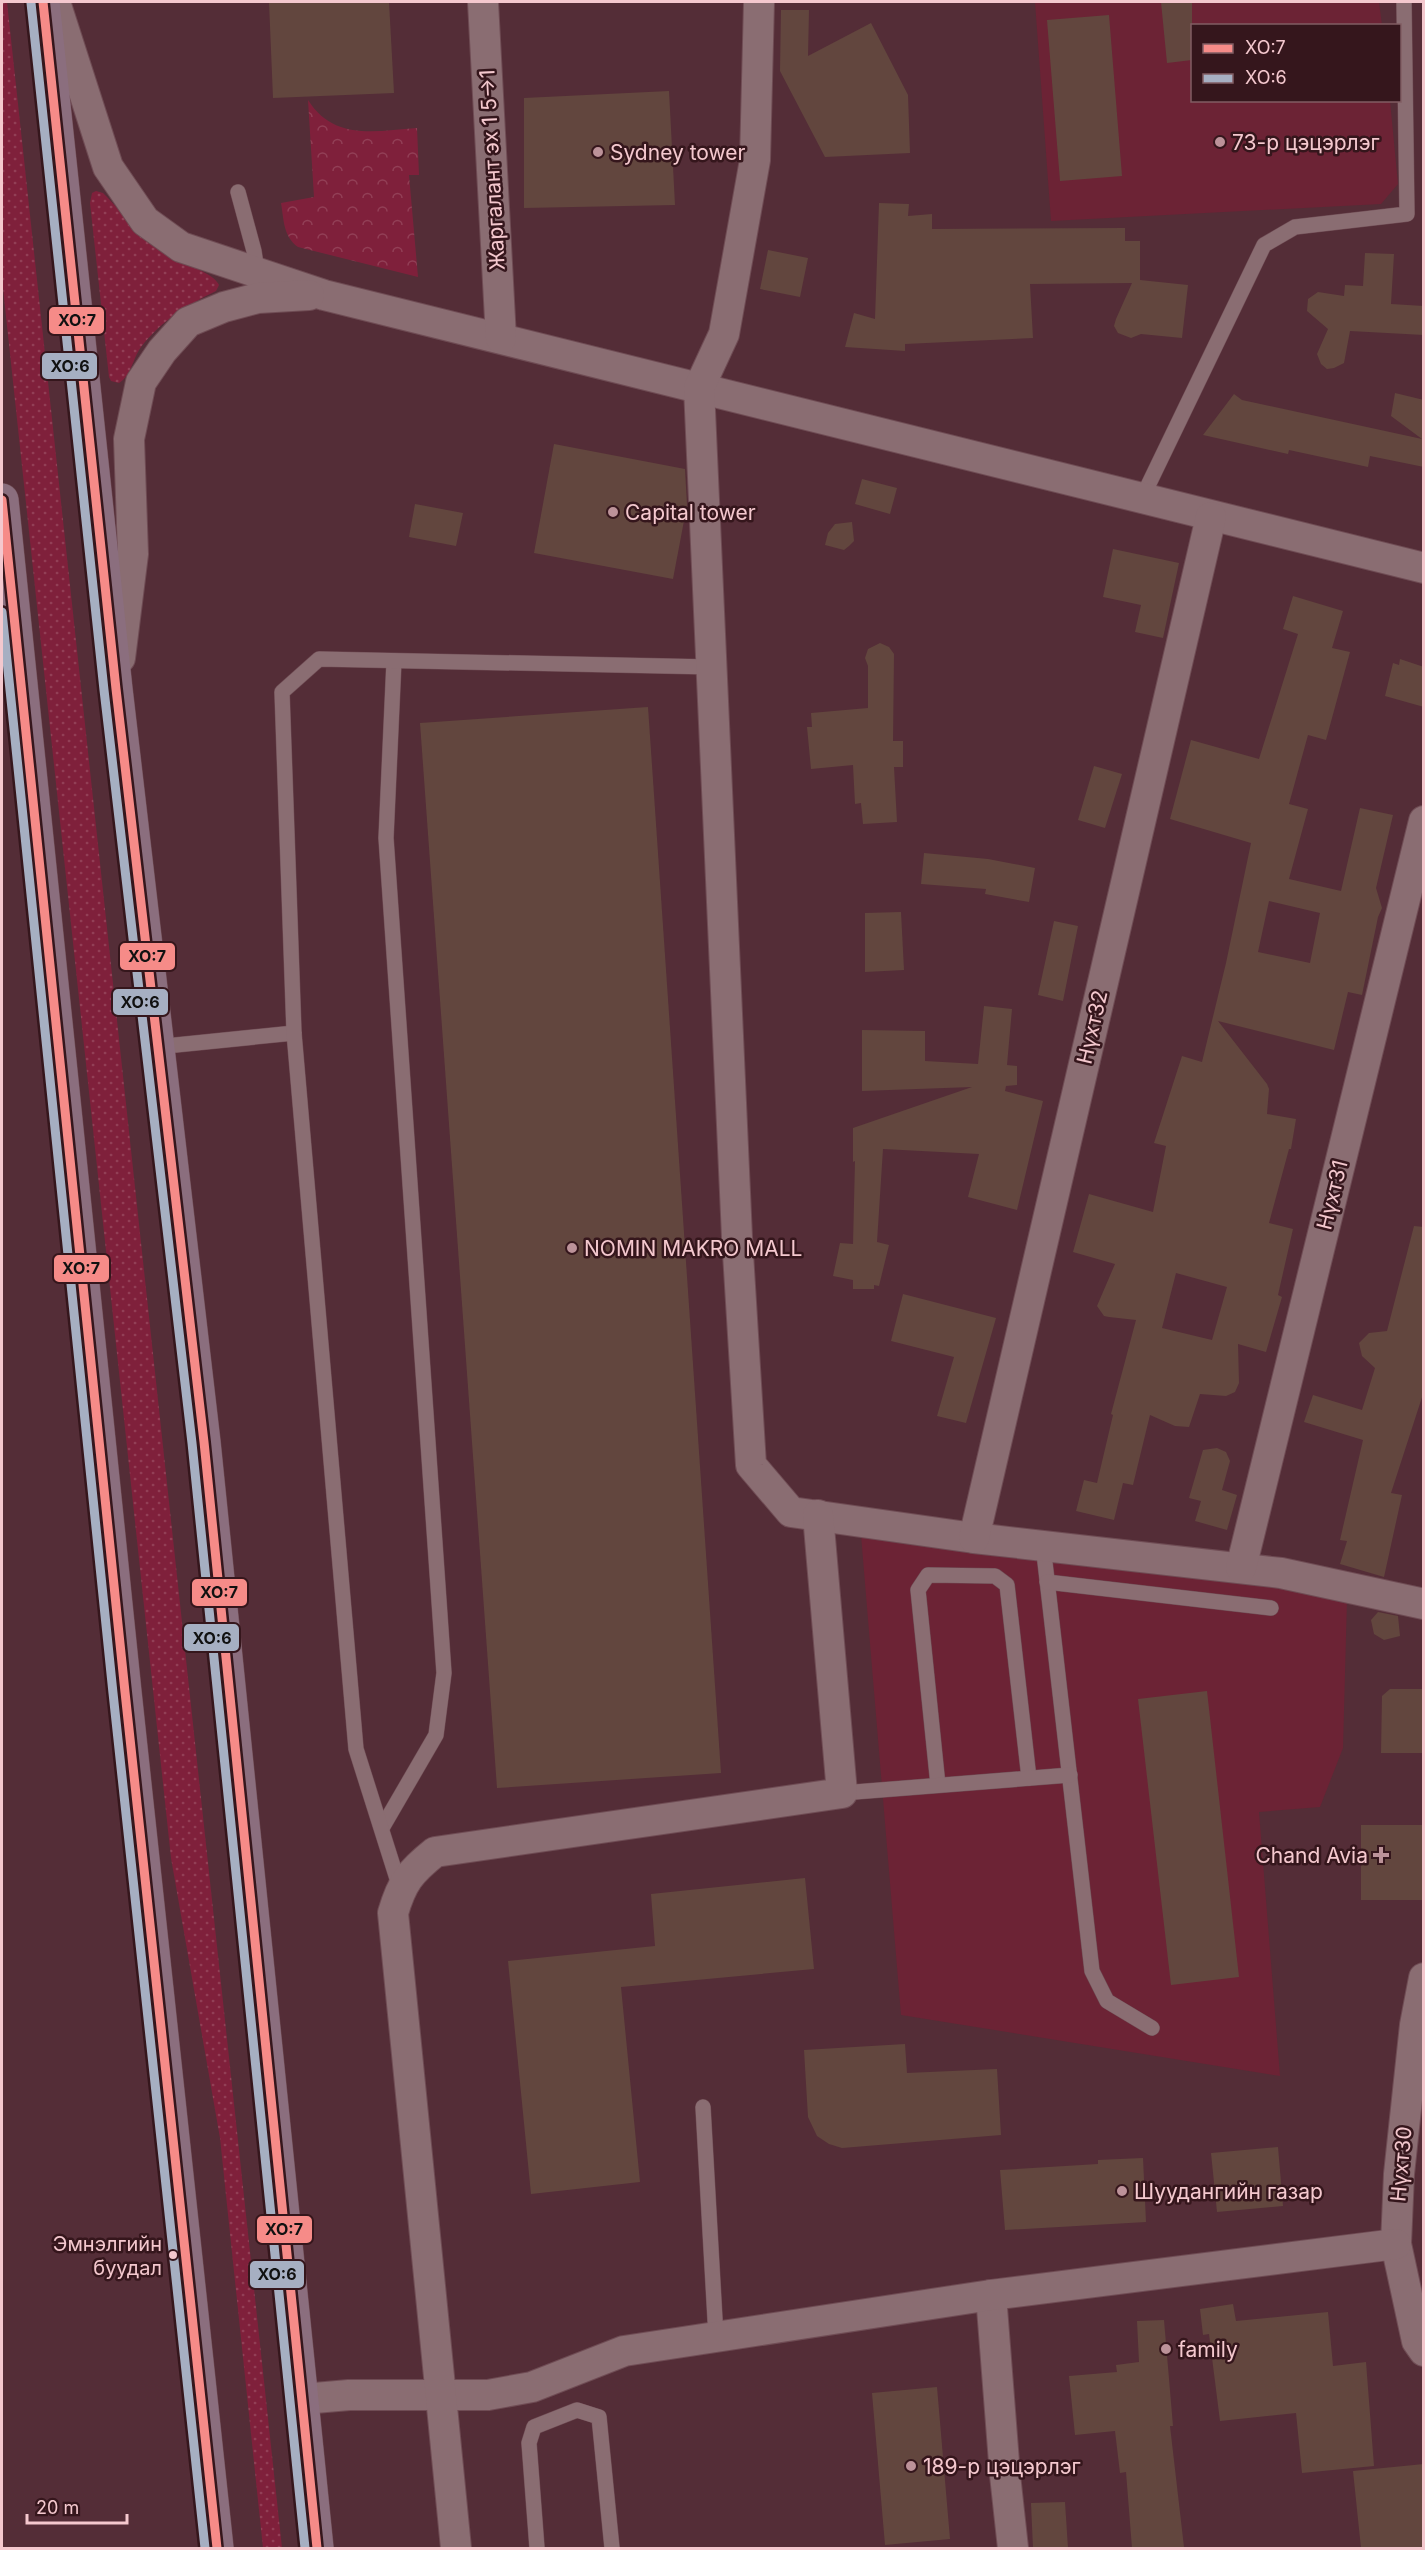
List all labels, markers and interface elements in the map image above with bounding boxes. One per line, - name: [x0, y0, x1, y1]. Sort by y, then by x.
- legend: [1191, 24, 1401, 102]
- text: ХО:7: [1245, 37, 1286, 58]
- text: ХО:6: [1245, 67, 1287, 88]
- street label: Жаргалант эх 1 5→1: [474, 69, 510, 271]
- place label: 73-р цэцэрлэг: [1232, 130, 1380, 155]
- marker: 73-р цэцэрлэг: [1213, 135, 1227, 149]
- place label: Sydney tower: [610, 140, 746, 165]
- marker: Sydney tower: [591, 145, 605, 159]
- line badge: ХО:7: [48, 306, 105, 335]
- text: ХО:7: [58, 310, 96, 330]
- line badge: ХО:6: [41, 352, 98, 380]
- text: ХО:6: [50, 356, 90, 376]
- place label: Capital tower: [625, 500, 756, 525]
- marker: Capital tower: [606, 505, 620, 519]
- line badge: ХО:7: [119, 942, 176, 971]
- text: ХО:7: [128, 946, 166, 966]
- line badge: ХО:6: [112, 988, 169, 1016]
- street label: Нүхт32: [1071, 988, 1113, 1066]
- text: ХО:6: [120, 992, 160, 1012]
- street label: Нүхт31: [1311, 1158, 1353, 1232]
- place label: NOMIN MAKRO MALL: [584, 1236, 802, 1261]
- marker: NOMIN MAKRO MALL: [565, 1241, 579, 1255]
- line badge: ХО:7: [53, 1254, 110, 1283]
- text: ХО:7: [62, 1258, 100, 1278]
- line badge: ХО:7: [191, 1578, 248, 1607]
- text: ХО:7: [200, 1582, 238, 1602]
- line badge: ХО:6: [183, 1623, 240, 1652]
- text: ХО:6: [192, 1628, 232, 1648]
- place label: Chand Avia: [1256, 1843, 1368, 1868]
- marker: Chand Avia: [1372, 1846, 1390, 1864]
- street label: Нүхт30: [1385, 2125, 1417, 2203]
- place label: Шуудангийн газар: [1134, 2179, 1323, 2204]
- marker: Шуудангийн газар: [1115, 2184, 1129, 2198]
- line badge: ХО:7: [256, 2215, 313, 2244]
- text: ХО:7: [265, 2219, 303, 2239]
- place label: Эмнэлгийн буудал: [53, 2232, 162, 2280]
- marker: Эмнэлгийн буудал: [167, 2249, 179, 2261]
- line badge: ХО:6: [249, 2260, 305, 2289]
- text: ХО:6: [257, 2264, 297, 2284]
- place label: family: [1178, 2337, 1238, 2362]
- marker: family: [1159, 2342, 1173, 2356]
- place label: 189-р цэцэрлэг: [923, 2454, 1081, 2479]
- marker: 189-р цэцэрлэг: [904, 2459, 918, 2473]
- scale bar: [27, 2487, 128, 2525]
- text: 20 m: [36, 2497, 79, 2518]

